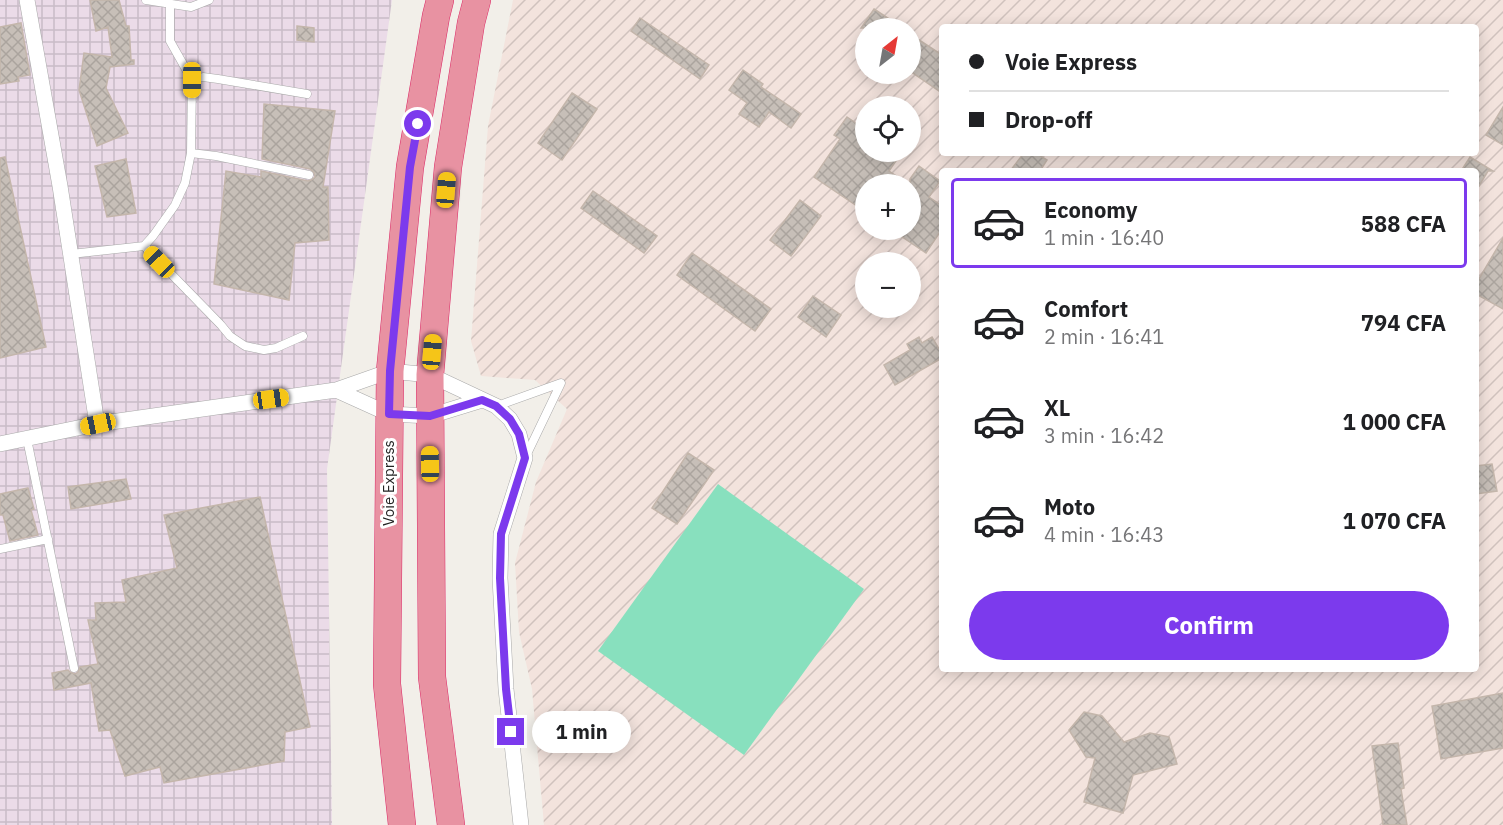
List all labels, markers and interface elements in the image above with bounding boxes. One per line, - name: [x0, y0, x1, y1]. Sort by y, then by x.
- north arrow: [855, 18, 921, 84]
- map controls: [855, 18, 921, 318]
- text: Voie Express: [1005, 47, 1137, 76]
- car: [183, 62, 201, 98]
- button: locate: [855, 96, 921, 162]
- text: Drop-off: [1005, 105, 1092, 134]
- route start: [404, 110, 431, 137]
- car: [435, 171, 457, 209]
- button: +: [855, 174, 921, 240]
- text: Economy: [1044, 195, 1138, 224]
- icon: car: [972, 196, 1026, 250]
- text: 588 CFA: [1361, 209, 1446, 238]
- text: 1 min · 16:40: [1044, 224, 1164, 251]
- car: [140, 243, 178, 281]
- button: −: [855, 252, 921, 318]
- text: Comfort: [1044, 294, 1128, 323]
- icon: car: [972, 295, 1026, 349]
- text: 794 CFA: [1361, 308, 1446, 337]
- text: 2 min · 16:41: [1044, 323, 1164, 350]
- car: [421, 333, 443, 371]
- car: [252, 388, 290, 410]
- text: XL: [1044, 393, 1070, 422]
- icon: car: [972, 394, 1026, 448]
- text: 1 000 CFA: [1342, 407, 1446, 436]
- car: [79, 411, 117, 437]
- text: 3 min · 16:42: [1044, 422, 1164, 449]
- street label: Voie Express: [379, 440, 398, 526]
- car: [421, 446, 439, 482]
- text: Moto: [1044, 492, 1095, 521]
- icon: car: [972, 493, 1026, 547]
- text: 1 070 CFA: [1342, 506, 1446, 535]
- text: 4 min · 16:43: [1044, 521, 1164, 548]
- button: Confirm: [969, 591, 1449, 660]
- callout: 1 min: [532, 711, 631, 753]
- route end: [497, 718, 524, 745]
- text: 1 min: [555, 718, 608, 745]

